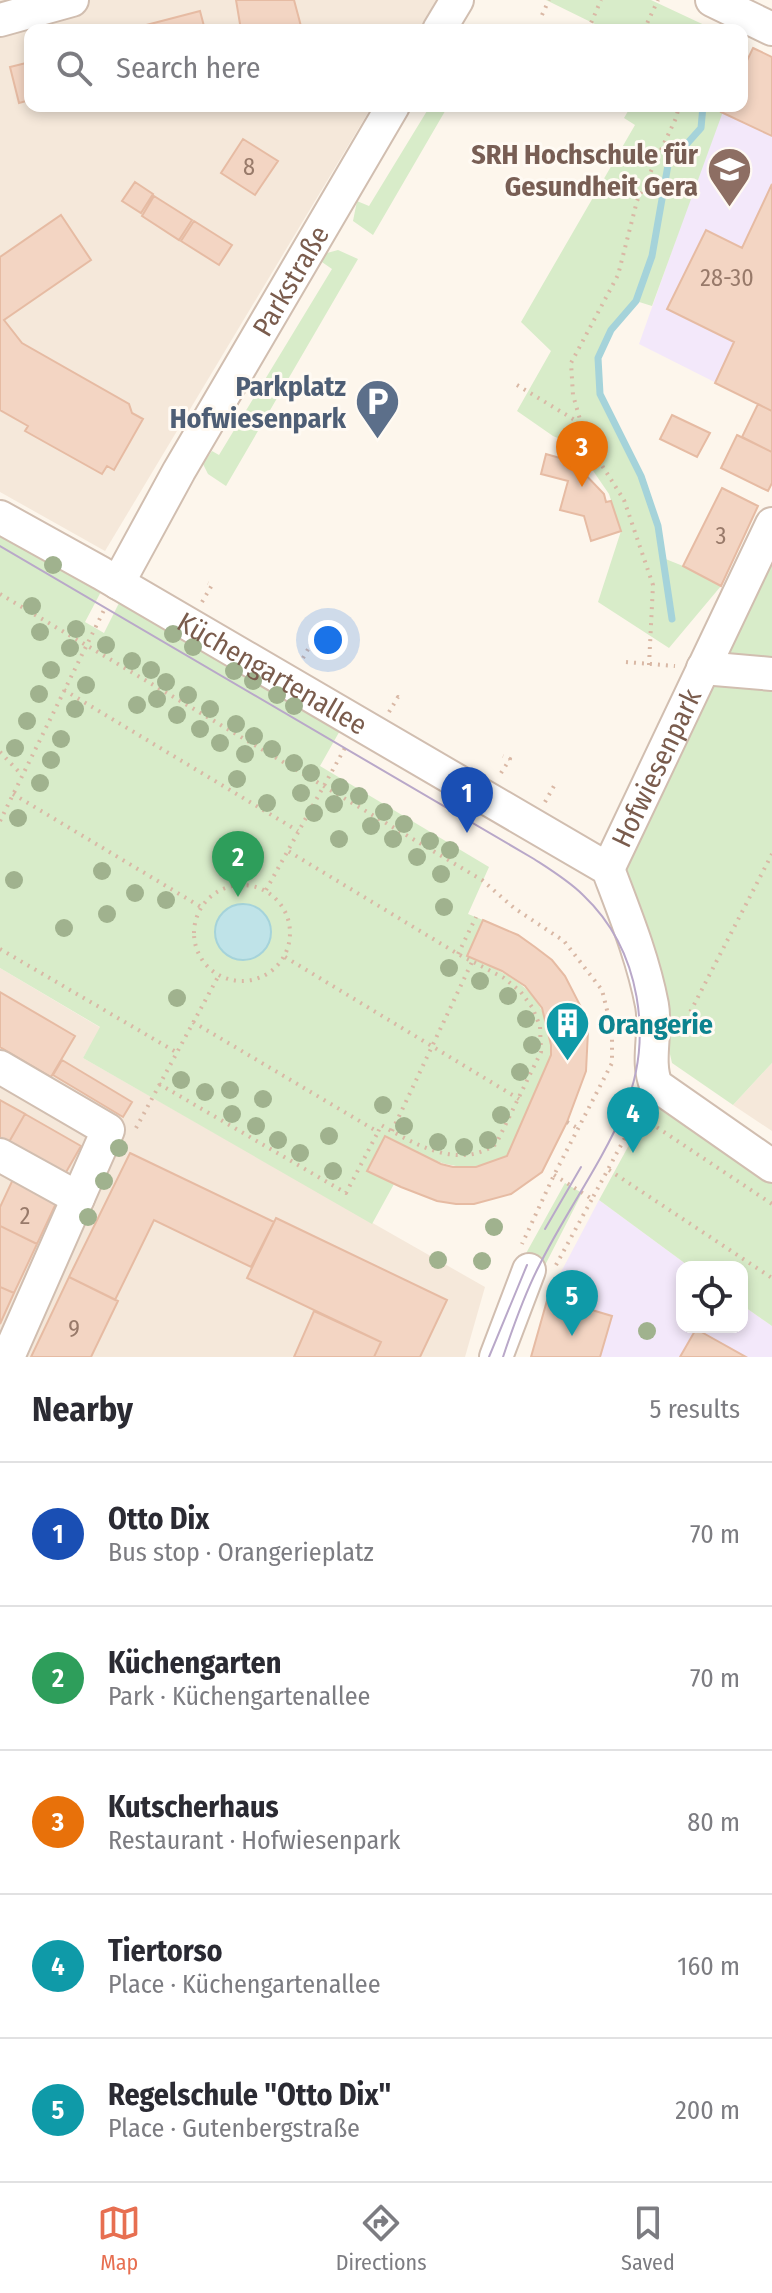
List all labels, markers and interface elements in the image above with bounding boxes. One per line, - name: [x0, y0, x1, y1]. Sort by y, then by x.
- search box: [24, 24, 748, 112]
- icon: search: [52, 46, 96, 90]
- text: Search here: [116, 50, 261, 86]
- place label: SRH Hochschule für Gesundheit Gera: [471, 138, 699, 203]
- school or university icon: SRH Hochschule für Gesundheit Gera: [705, 146, 753, 209]
- house number: 8: [243, 153, 255, 181]
- street label: Parkstraße: [246, 220, 336, 342]
- house number: 28-30: [700, 264, 754, 292]
- place label: Parkplatz Hofwiesenpark: [170, 370, 347, 435]
- parking icon: Parkplatz Hofwiesenpark: [353, 378, 401, 441]
- pin: 3: [556, 421, 608, 487]
- house number: 3: [716, 522, 726, 550]
- street label: Küchengartenallee: [172, 605, 373, 742]
- your location: [308, 620, 348, 660]
- street label: Hofwiesenpark: [605, 683, 709, 853]
- pin: 1: [441, 767, 493, 833]
- pin: 2: [212, 831, 264, 897]
- building icon: Orangerie: [543, 1000, 591, 1063]
- place label: Orangerie: [598, 1008, 713, 1041]
- pin: 4: [607, 1087, 659, 1153]
- house number: 2: [20, 1202, 30, 1230]
- map controls: [676, 1261, 748, 1333]
- button: locate: [676, 1261, 748, 1333]
- pin: 5: [546, 1270, 598, 1336]
- house number: 9: [68, 1315, 80, 1343]
- text: Nearby: [32, 1389, 133, 1430]
- text: 5 results: [650, 1394, 740, 1425]
- text: Otto Dix: [108, 1501, 209, 1537]
- text: 1: [53, 1519, 64, 1550]
- text: 70 m: [690, 1519, 740, 1550]
- text: Bus stop · Orangerieplatz: [108, 1537, 374, 1568]
- text: Küchengarten: [108, 1645, 281, 1681]
- text: 2: [52, 1663, 64, 1694]
- text: 70 m: [690, 1663, 740, 1694]
- text: Park · Küchengartenallee: [108, 1681, 370, 1712]
- text: Kutscherhaus: [108, 1789, 279, 1825]
- text: 3: [52, 1807, 64, 1838]
- text: 80 m: [687, 1807, 740, 1838]
- text: Restaurant · Hofwiesenpark: [108, 1825, 400, 1856]
- text: Tiertorso: [108, 1933, 223, 1969]
- text: 4: [51, 1951, 65, 1982]
- text: 160 m: [677, 1951, 740, 1982]
- text: Place · Küchengartenallee: [108, 1969, 380, 2000]
- text: Regelschule "Otto Dix": [108, 2077, 391, 2113]
- text: 5: [52, 2095, 64, 2126]
- text: 200 m: [675, 2095, 740, 2126]
- text: Place · Gutenbergstraße: [108, 2113, 360, 2144]
- tab: Map: [97, 2201, 141, 2276]
- tab: Directions: [336, 2201, 427, 2276]
- tab: Saved: [621, 2201, 675, 2276]

